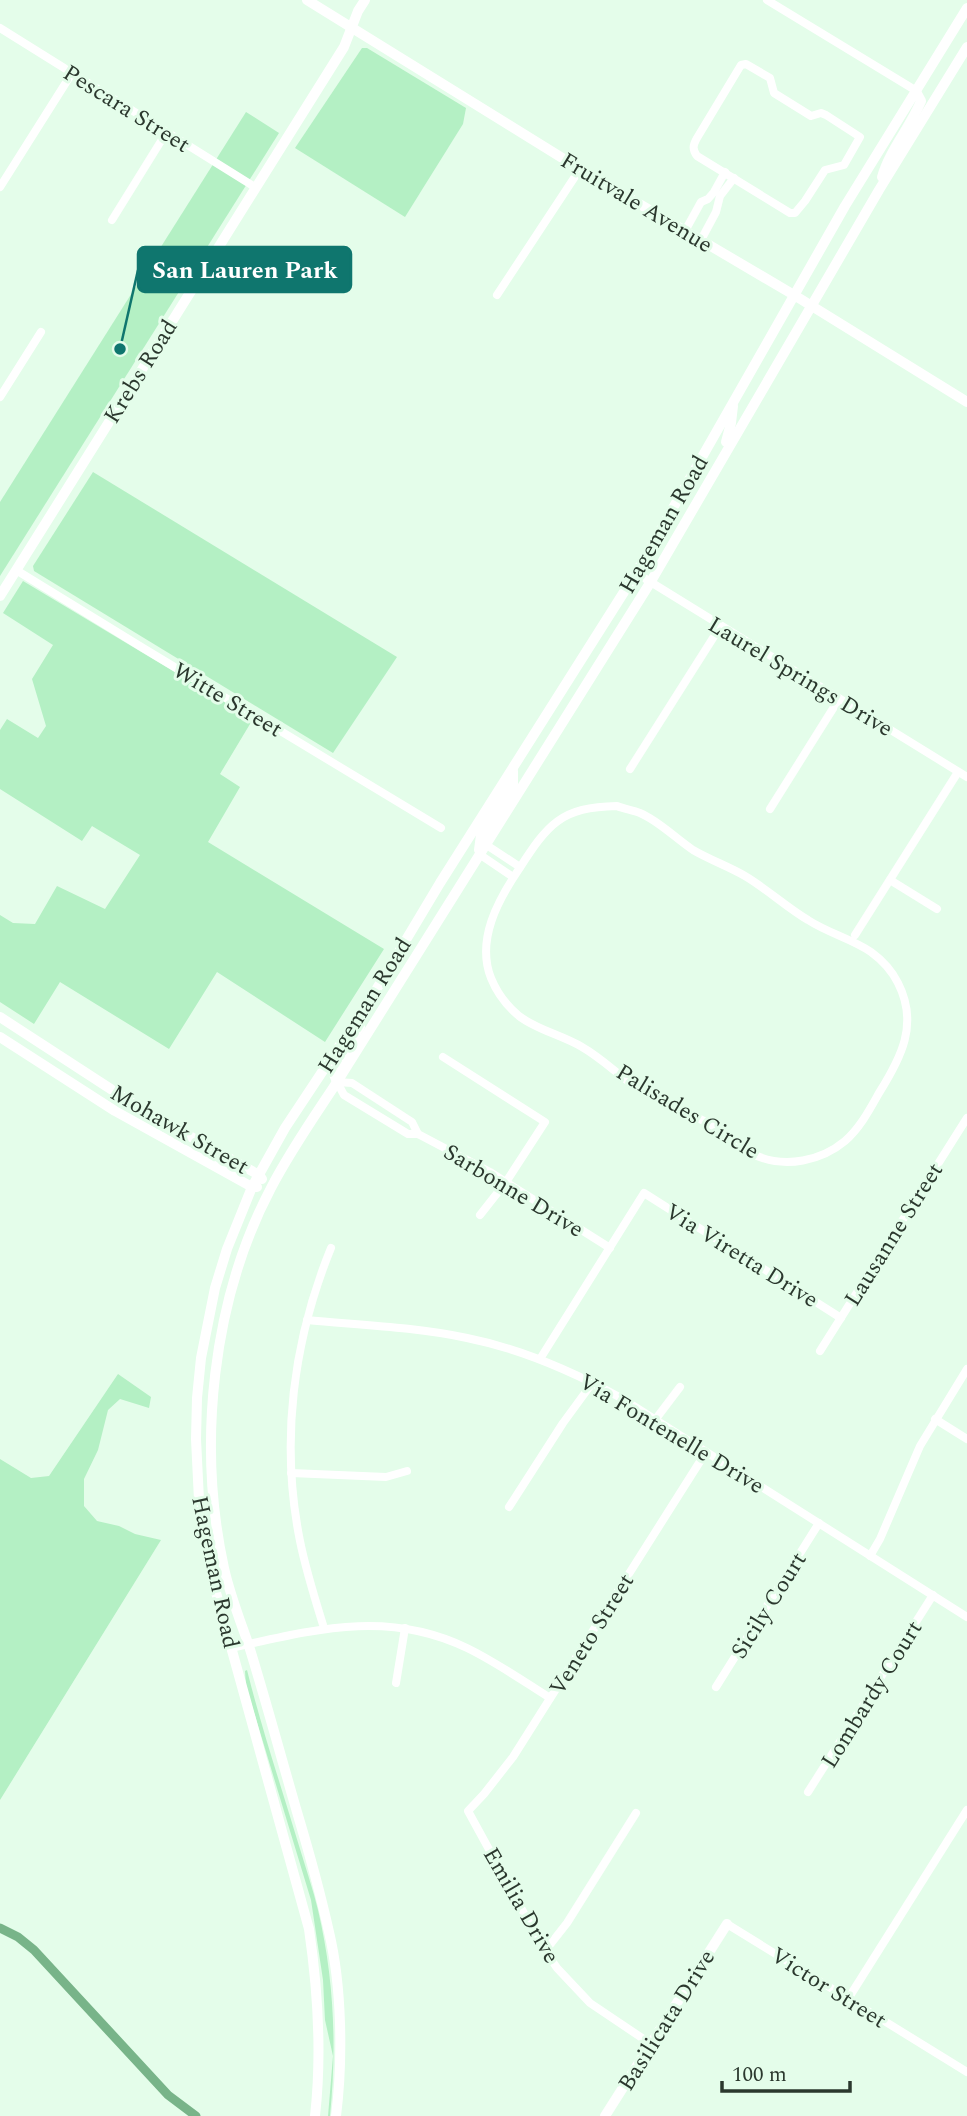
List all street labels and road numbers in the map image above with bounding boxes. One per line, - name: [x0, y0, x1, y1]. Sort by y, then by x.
- street label: Pescara Street: [56, 56, 197, 162]
- street label: Fruitvale Avenue: [553, 144, 719, 263]
- street label: Krebs Road: [95, 313, 187, 431]
- street label: Hageman Road: [610, 449, 718, 601]
- street label: Laurel Springs Drive: [701, 608, 900, 747]
- street label: Witte Street: [165, 654, 289, 747]
- street label: Hageman Road: [309, 931, 421, 1081]
- street label: Palisades Circle: [609, 1056, 766, 1169]
- street label: Mohawk Street: [103, 1076, 255, 1184]
- street label: Sarbonne Drive: [436, 1135, 590, 1247]
- street label: Lausanne Street: [836, 1156, 953, 1314]
- street label: Via Viretta Drive: [658, 1195, 825, 1318]
- street label: Via Fontenelle Drive: [572, 1365, 771, 1504]
- street label: Hageman Road: [181, 1493, 248, 1652]
- street label: Sicily Court: [723, 1545, 816, 1666]
- street label: Veneto Street: [541, 1567, 644, 1703]
- street label: Lombardy Court: [813, 1614, 932, 1776]
- street label: Emilia Drive: [473, 1841, 568, 1970]
- street label: Victor Street: [763, 1939, 893, 2038]
- street label: Basilicata Drive: [610, 1943, 725, 2098]

